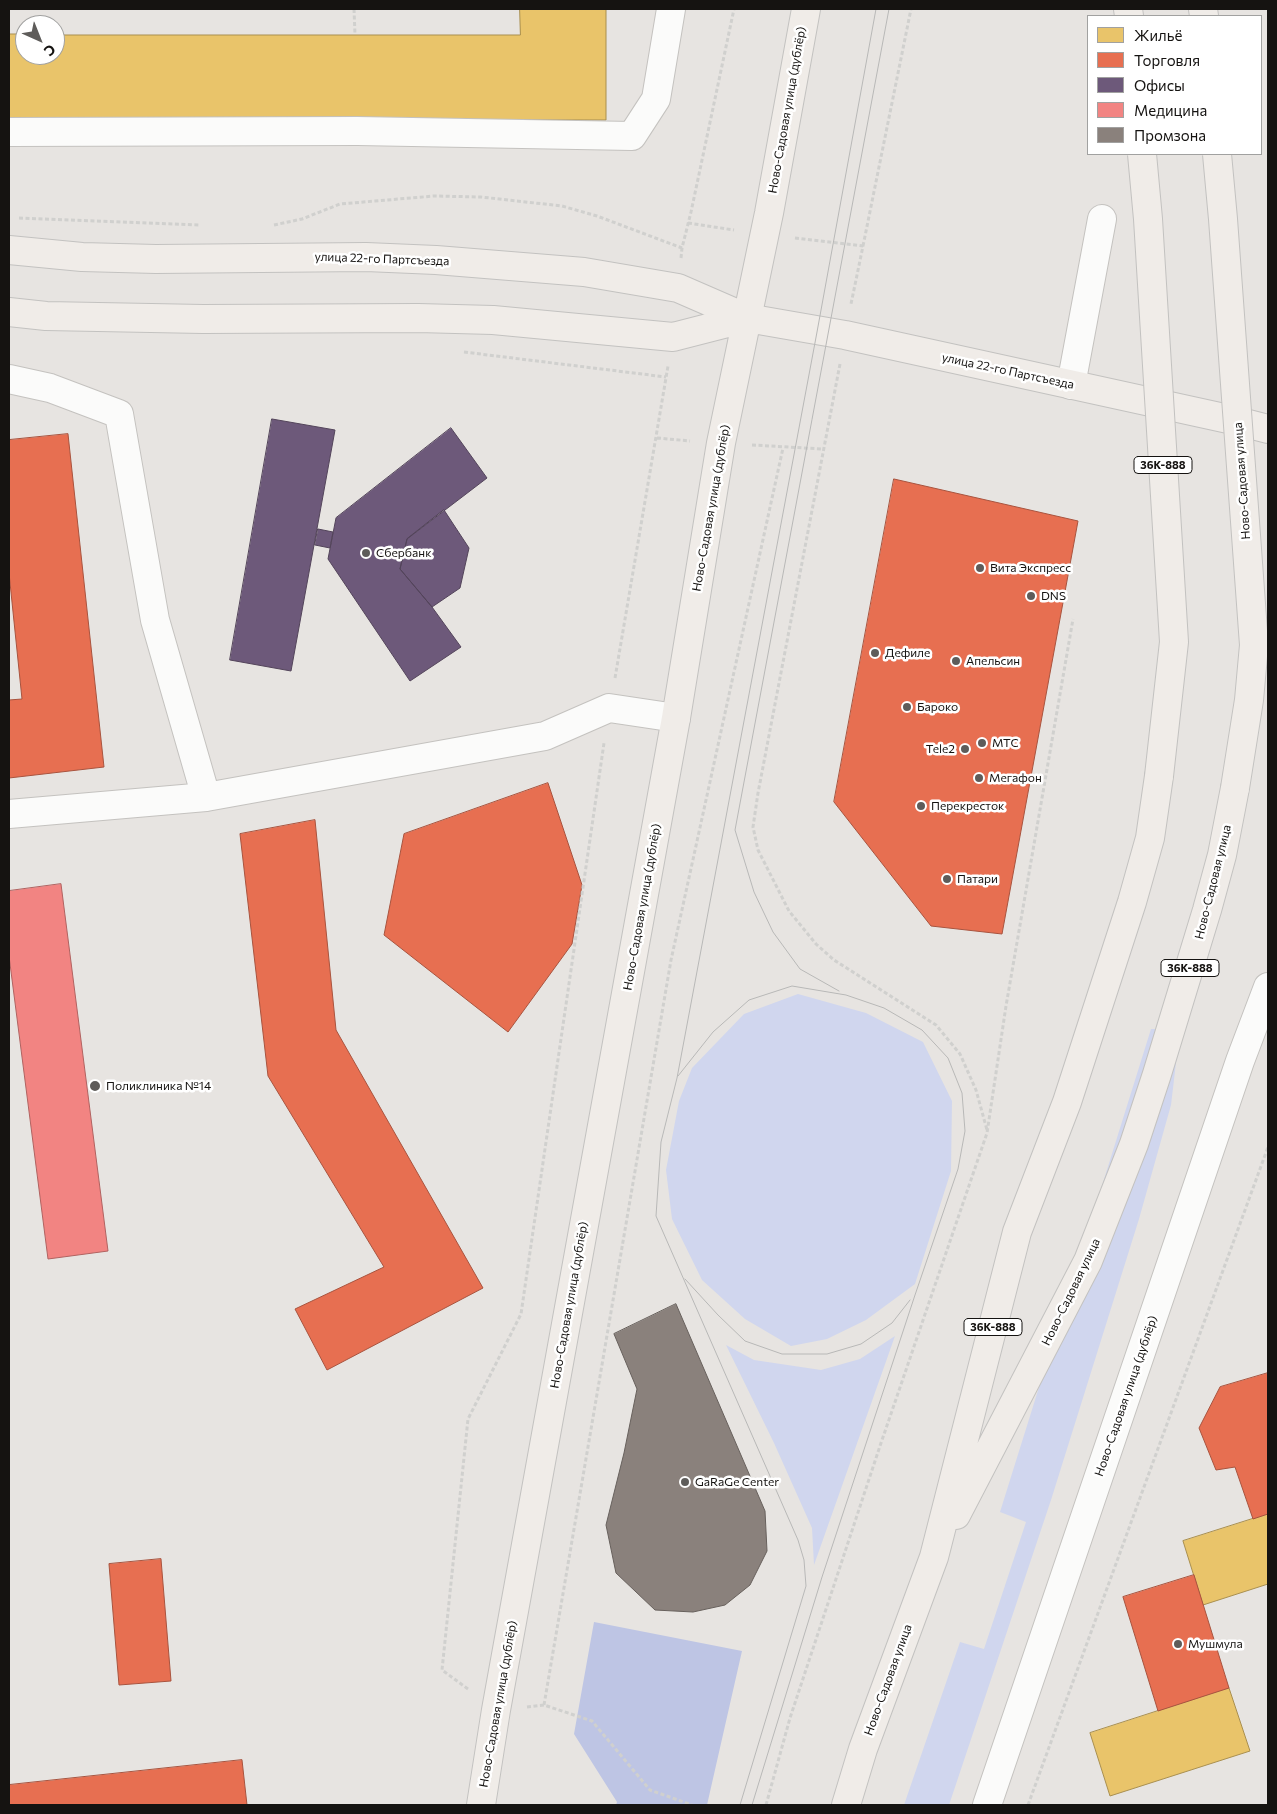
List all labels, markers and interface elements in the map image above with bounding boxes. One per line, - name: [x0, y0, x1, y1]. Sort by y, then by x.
- north arrow: [15, 15, 65, 65]
- legend: [1087, 15, 1262, 155]
- street label: Ново-Садовая улица (дублёр): [765, 25, 809, 195]
- text: Жильё: [1134, 26, 1182, 44]
- text: С: [41, 41, 59, 60]
- text: Торговля: [1134, 51, 1200, 69]
- text: Офисы: [1134, 76, 1185, 94]
- text: Медицина: [1134, 101, 1207, 119]
- text: Промзона: [1134, 126, 1206, 144]
- street label: улица 22-го Партсъезда: [314, 249, 450, 269]
- street label: улица 22-го Партсъезда: [941, 350, 1075, 392]
- street label: Ново-Садовая улица: [1231, 422, 1253, 540]
- street label: Ново-Садовая улица (дублёр): [689, 423, 733, 593]
- road number: 36К-888: [1134, 456, 1192, 474]
- place label: Сбербанк: [376, 546, 432, 560]
- marker: Сбербанк: [360, 547, 372, 559]
- place label: Вита Экспресс: [990, 561, 1071, 575]
- marker: Вита Экспресс: [974, 562, 986, 574]
- place label: DNS: [1041, 589, 1066, 603]
- marker: DNS: [1025, 590, 1037, 602]
- place label: Дефиле: [885, 646, 930, 660]
- marker: Дефиле: [869, 647, 881, 659]
- place label: Апельсин: [966, 654, 1020, 668]
- marker: Апельсин: [950, 655, 962, 667]
- place label: Бароко: [917, 700, 958, 714]
- marker: Бароко: [901, 701, 913, 713]
- place label: МТС: [992, 736, 1019, 750]
- marker: МТС: [976, 737, 988, 749]
- place label: Tele2: [926, 742, 955, 756]
- marker: Tele2: [959, 743, 971, 755]
- place label: Мегафон: [989, 771, 1042, 785]
- marker: Мегафон: [973, 772, 985, 784]
- place label: Перекресток: [931, 799, 1004, 813]
- marker: Перекресток: [915, 800, 927, 812]
- street label: Ново-Садовая улица (дублёр): [620, 822, 664, 992]
- street label: Ново-Садовая улица: [1192, 823, 1234, 941]
- place label: Патари: [957, 872, 998, 886]
- marker: Патари: [941, 873, 953, 885]
- road number: 36К-888: [1161, 960, 1219, 976]
- marker: Поликлиника №14: [88, 1079, 102, 1093]
- place label: Поликлиника №14: [106, 1079, 211, 1093]
- street label: Ново-Садовая улица (дублёр): [547, 1220, 591, 1390]
- street label: Ново-Садовая улица: [1039, 1236, 1103, 1348]
- street label: Ново-Садовая улица (дублёр): [1092, 1314, 1160, 1478]
- road number: 36К-888: [964, 1318, 1022, 1335]
- place label: GaRaGe Center: [695, 1475, 779, 1489]
- marker: GaRaGe Center: [679, 1476, 691, 1488]
- street label: Ново-Садовая улица (дублёр): [476, 1619, 520, 1789]
- street label: Ново-Садовая улица: [861, 1622, 915, 1738]
- place label: Мушмула: [1188, 1637, 1243, 1651]
- marker: Мушмула: [1172, 1638, 1184, 1650]

